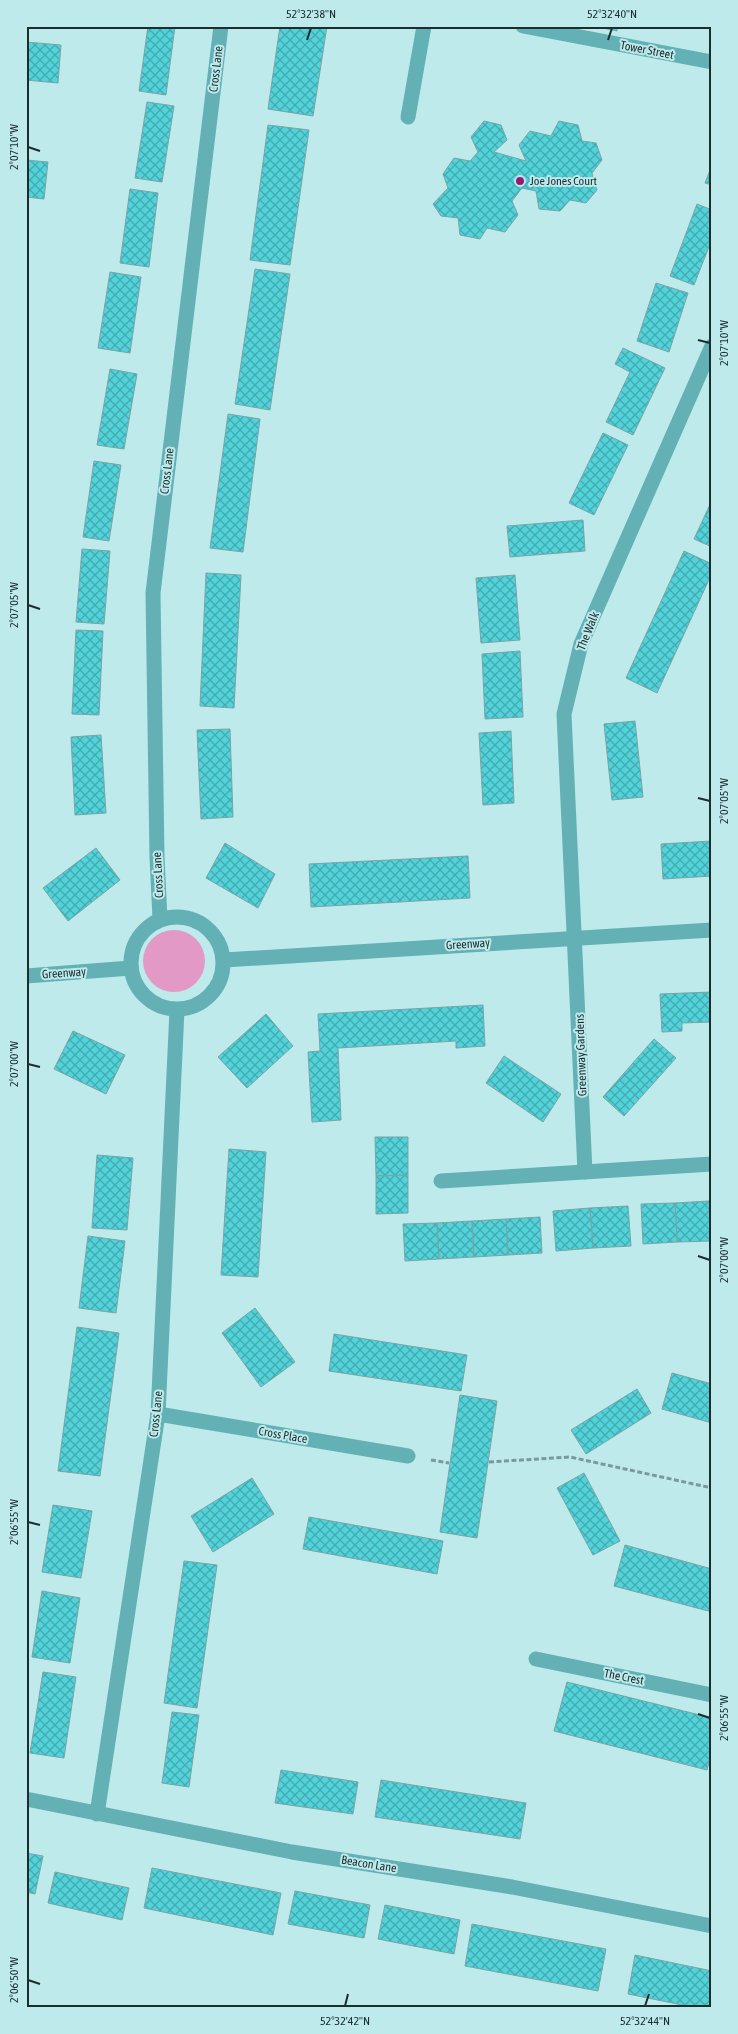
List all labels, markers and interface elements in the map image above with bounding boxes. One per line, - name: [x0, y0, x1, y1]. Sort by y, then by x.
- text: 52°32'38"N: [286, 7, 336, 21]
- text: 52°32'40"N: [587, 7, 637, 21]
- street label: Tower Street: [619, 38, 675, 62]
- street label: Cross Lane: [206, 45, 226, 93]
- text: 2°07'10"W: [7, 124, 21, 170]
- place label: Joe Jones Court: [530, 174, 597, 188]
- marker: Joe Jones Court: [514, 175, 526, 187]
- text: 2°07'10"W: [717, 320, 731, 366]
- street label: Cross Lane: [157, 447, 177, 495]
- text: 2°07'05"W: [7, 582, 21, 628]
- street label: The Walk: [574, 609, 602, 652]
- text: 2°07'05"W: [717, 778, 731, 824]
- street label: Cross Lane: [150, 852, 166, 898]
- street label: Greenway: [446, 935, 491, 953]
- street label: Greenway: [42, 964, 87, 982]
- street label: Greenway Gardens: [573, 1014, 589, 1096]
- text: 2°07'00"W: [7, 1041, 21, 1087]
- text: 2°07'00"W: [717, 1237, 731, 1283]
- street label: Cross Lane: [147, 1390, 165, 1438]
- street label: Cross Place: [258, 1424, 308, 1446]
- text: 2°06'55"W: [7, 1499, 21, 1545]
- street label: The Crest: [603, 1666, 646, 1688]
- text: 2°06'55"W: [717, 1695, 731, 1741]
- street label: Beacon Lane: [340, 1853, 398, 1875]
- text: 2°06'50"W: [7, 1957, 21, 2003]
- text: 52°32'42"N: [320, 2014, 370, 2028]
- text: 52°32'44"N: [620, 2014, 670, 2028]

